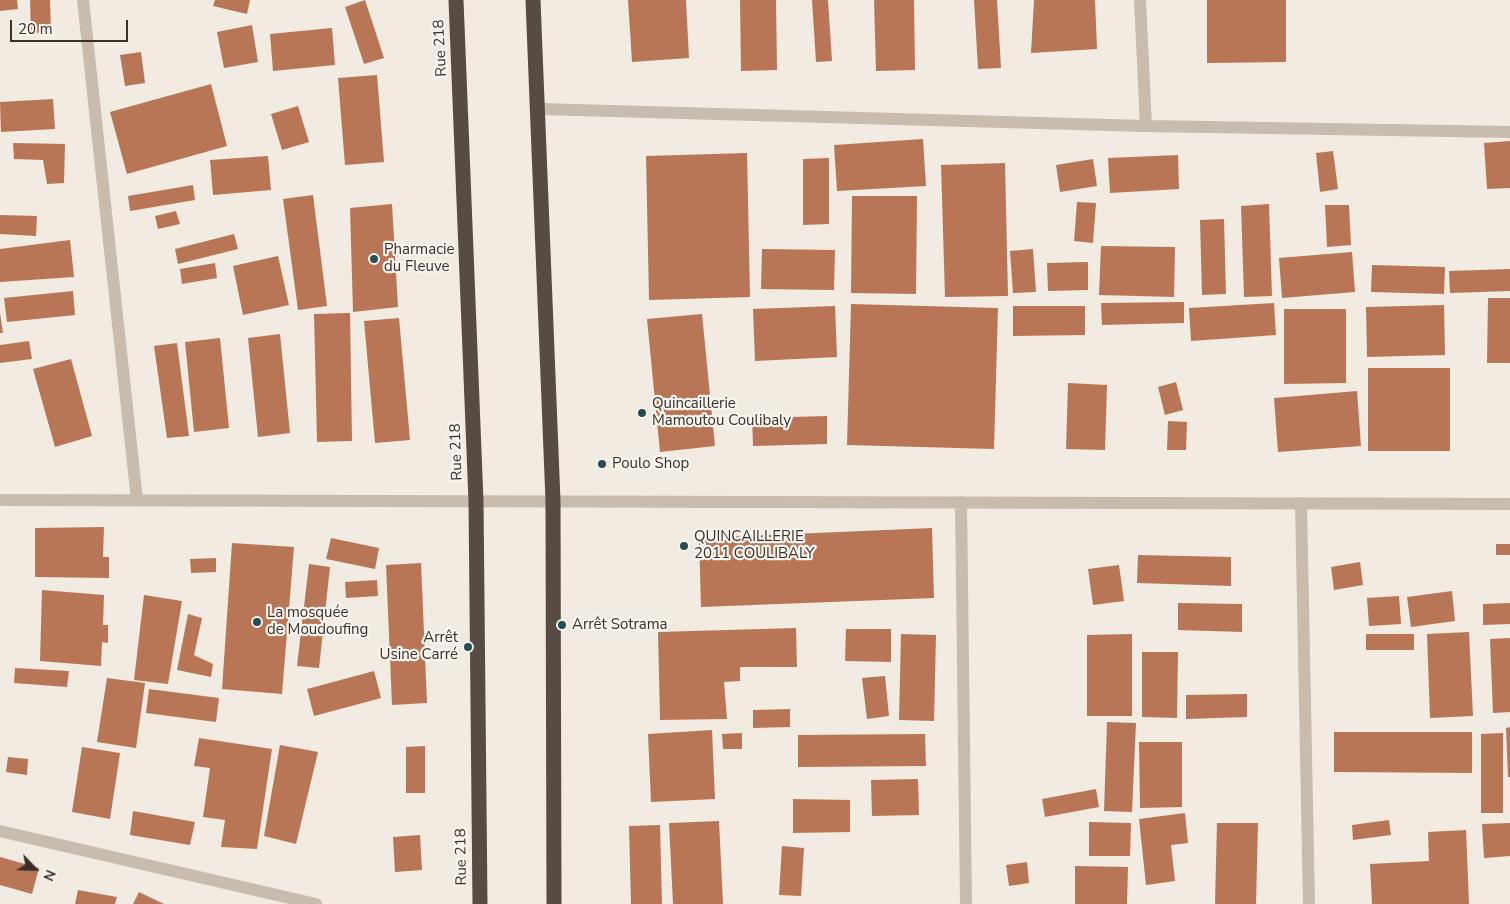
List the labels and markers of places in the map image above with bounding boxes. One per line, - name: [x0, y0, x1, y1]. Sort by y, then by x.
- place label: Pharmacie du Fleuve: [384, 241, 455, 276]
- marker: Pharmacie du Fleuve: [368, 253, 380, 265]
- place label: Quincaillerie Mamoutou Coulibaly: [652, 395, 791, 430]
- marker: Quincaillerie Mamoutou Coulibaly: [636, 407, 648, 419]
- place label: Poulo Shop: [612, 455, 689, 473]
- marker: Poulo Shop: [596, 458, 608, 470]
- place label: QUINCAILLERIE 2011 COULIBALY: [694, 528, 814, 563]
- marker: QUINCAILLERIE 2011 COULIBALY: [678, 540, 690, 552]
- place label: La mosquée de Moudoufing: [267, 604, 368, 639]
- marker: La mosquée de Moudoufing: [251, 616, 263, 628]
- place label: Arrêt Sotrama: [572, 616, 667, 634]
- marker: Arrêt Sotrama: [556, 619, 568, 631]
- place label: Arrêt Usine Carré: [380, 629, 458, 664]
- marker: Arrêt Usine Carré: [462, 641, 474, 653]

